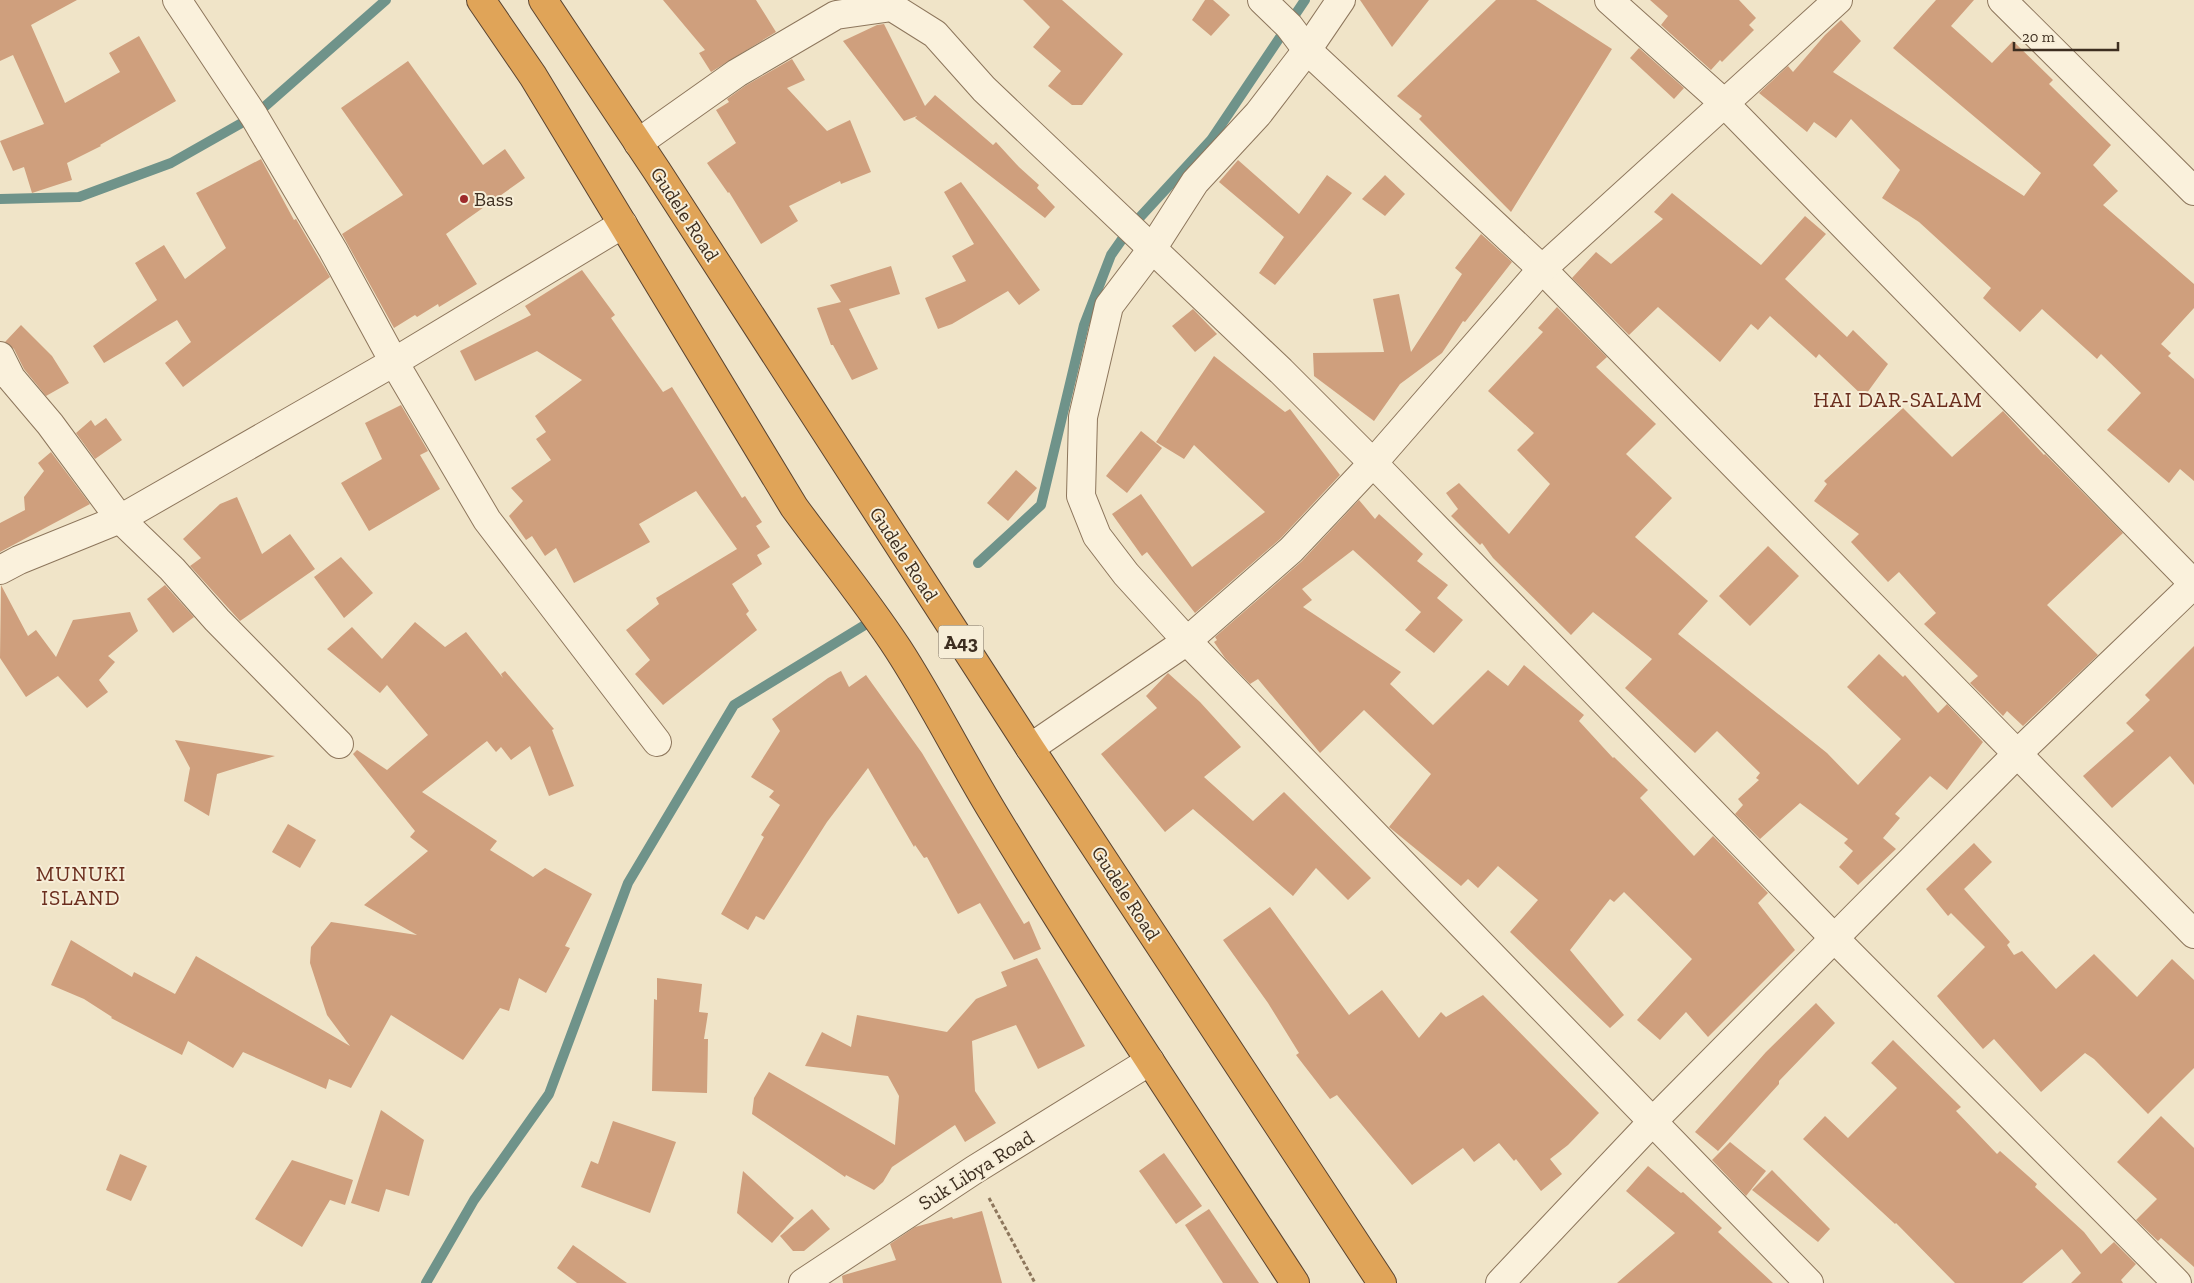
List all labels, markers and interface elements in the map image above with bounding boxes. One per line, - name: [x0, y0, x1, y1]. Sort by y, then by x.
- scale bar: [2014, 20, 2118, 52]
- text: 20 m: [2022, 28, 2055, 46]
- street label: Gudele Road: [646, 162, 724, 266]
- place label: Bass: [474, 187, 513, 211]
- marker: Bass: [458, 193, 470, 205]
- district label: HAI DAR-SALAM: [1813, 387, 1983, 412]
- street label: Gudele Road: [865, 502, 943, 606]
- road number: A43: [938, 626, 984, 659]
- street label: Gudele Road: [1087, 841, 1165, 945]
- district label: MUNUKI ISLAND: [36, 861, 126, 910]
- street label: Suk Libya Road: [914, 1125, 1038, 1215]

